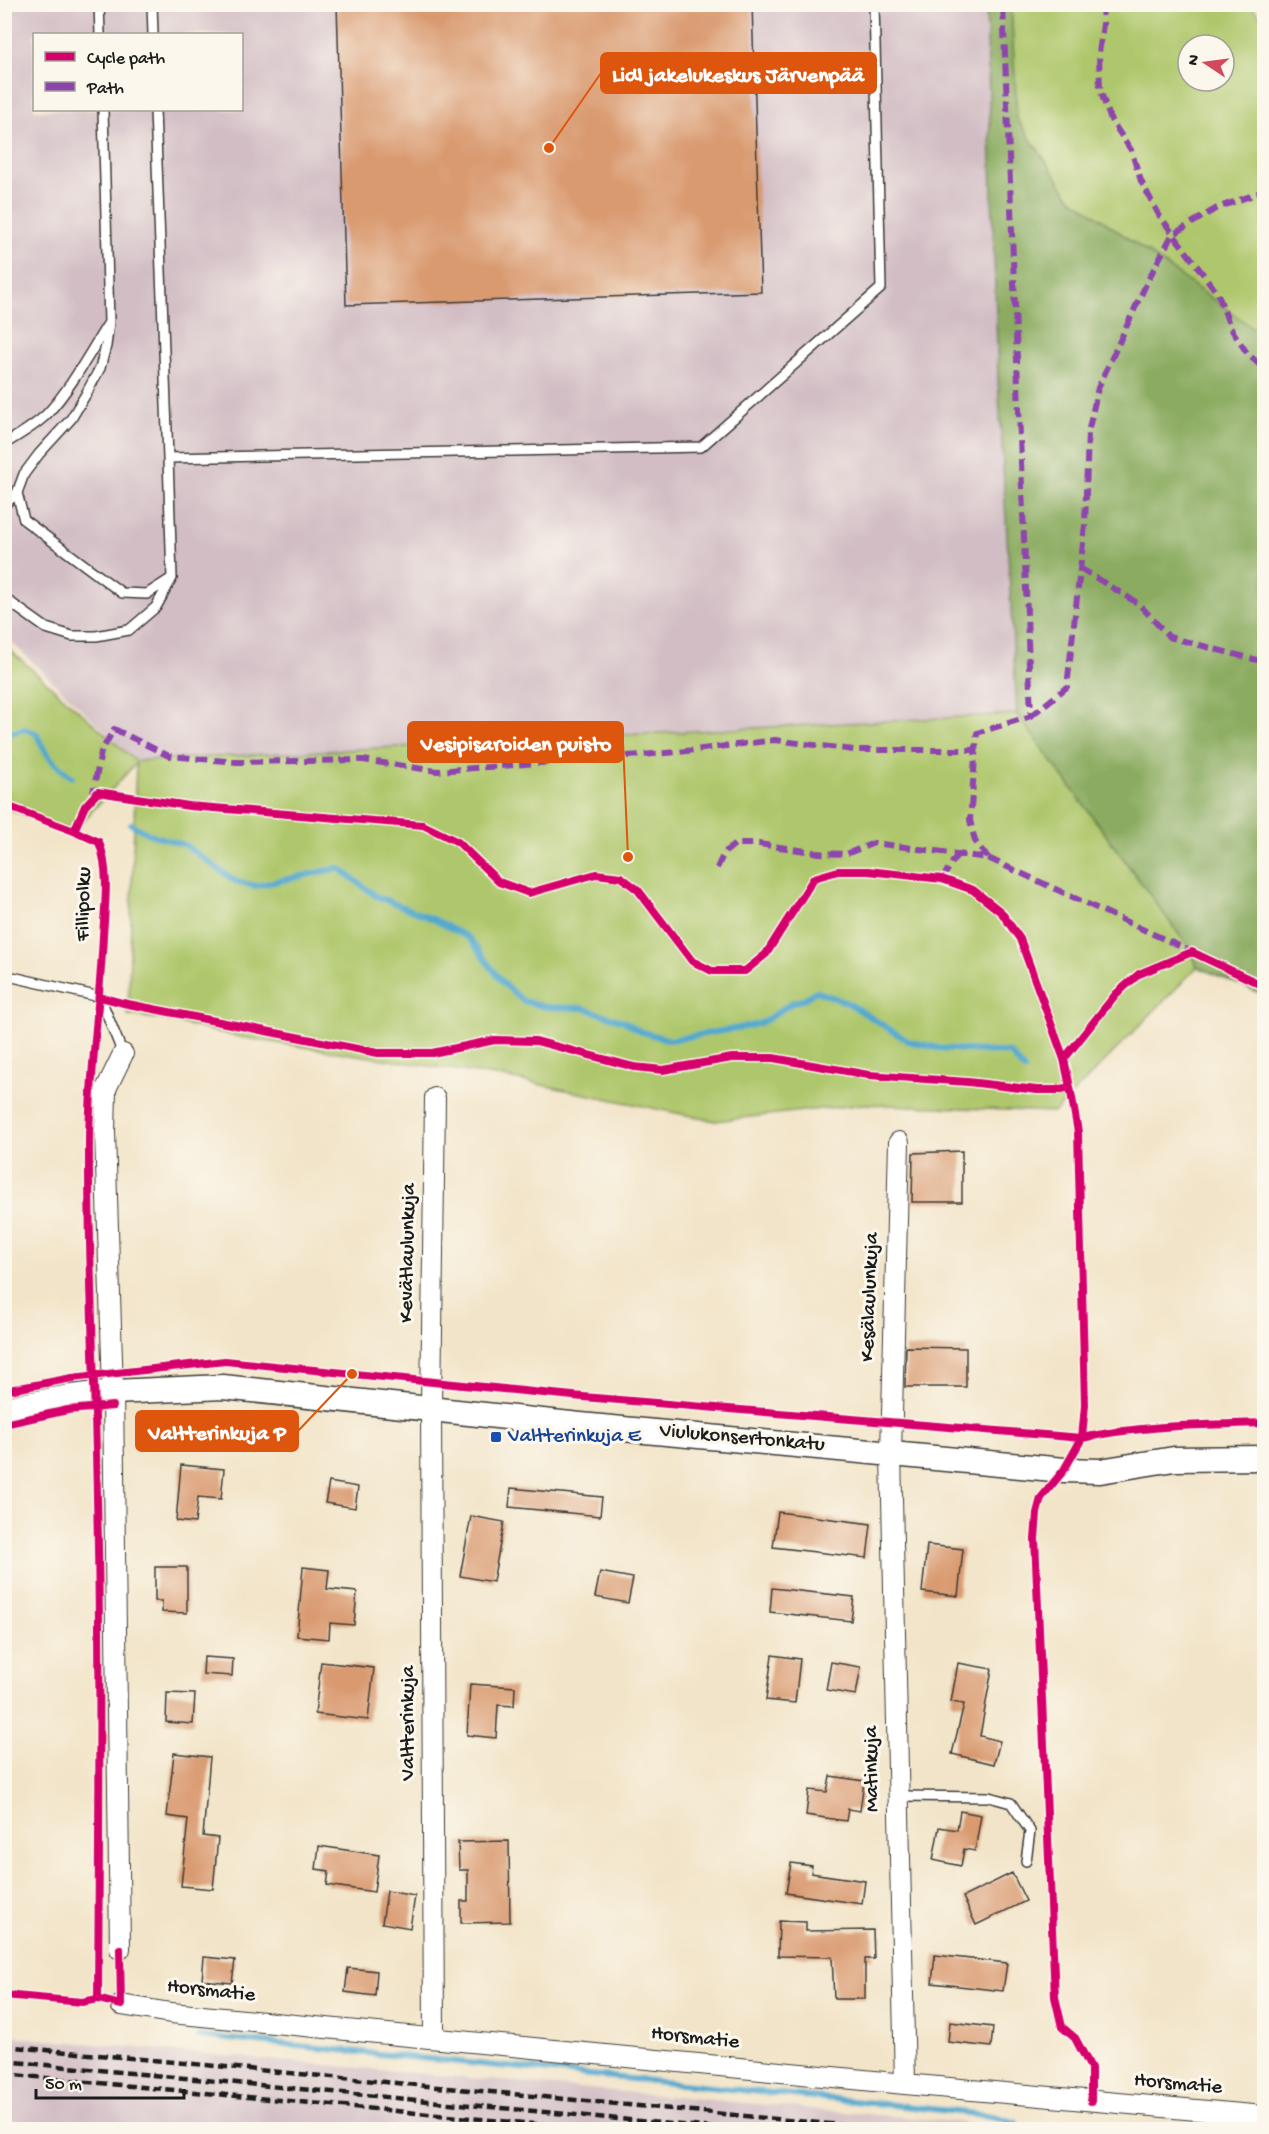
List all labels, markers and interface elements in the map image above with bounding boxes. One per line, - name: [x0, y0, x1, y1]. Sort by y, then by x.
- legend: [33, 33, 243, 111]
- north arrow: [1176, 33, 1236, 93]
- text: Cycle path: [87, 49, 165, 70]
- callout: Lidl jakelukeskus Järvenpää: [601, 53, 876, 93]
- text: N: [1184, 53, 1205, 68]
- text: Lidl jakelukeskus Järvenpää: [612, 64, 866, 90]
- text: Path: [86, 79, 124, 100]
- callout: Vesipisaroiden puisto: [408, 722, 623, 762]
- text: Vesipisaroiden puisto: [420, 733, 612, 759]
- street label: Fillipolku: [72, 867, 98, 942]
- street label: Kevätlaulunkuja: [395, 1182, 423, 1323]
- street label: Kesälaulunkuja: [856, 1231, 886, 1362]
- callout: Valtterinkuja P: [136, 1411, 298, 1451]
- street label: Viulukonsertonkatu: [657, 1419, 826, 1459]
- text: Valtterinkuja P: [147, 1422, 287, 1448]
- place label: Valtterinkuja E: [507, 1425, 642, 1450]
- marker: Valtterinkuja E: [489, 1430, 503, 1444]
- street label: Valtterinkuja: [397, 1664, 422, 1781]
- street label: Matinkuja: [860, 1724, 886, 1812]
- street label: Horsmatie: [166, 1975, 258, 2009]
- street label: Horsmatie: [650, 2022, 742, 2056]
- scale bar: [36, 2062, 184, 2100]
- street label: Horsmatie: [1133, 2069, 1224, 2101]
- text: 50 m: [45, 2075, 82, 2096]

